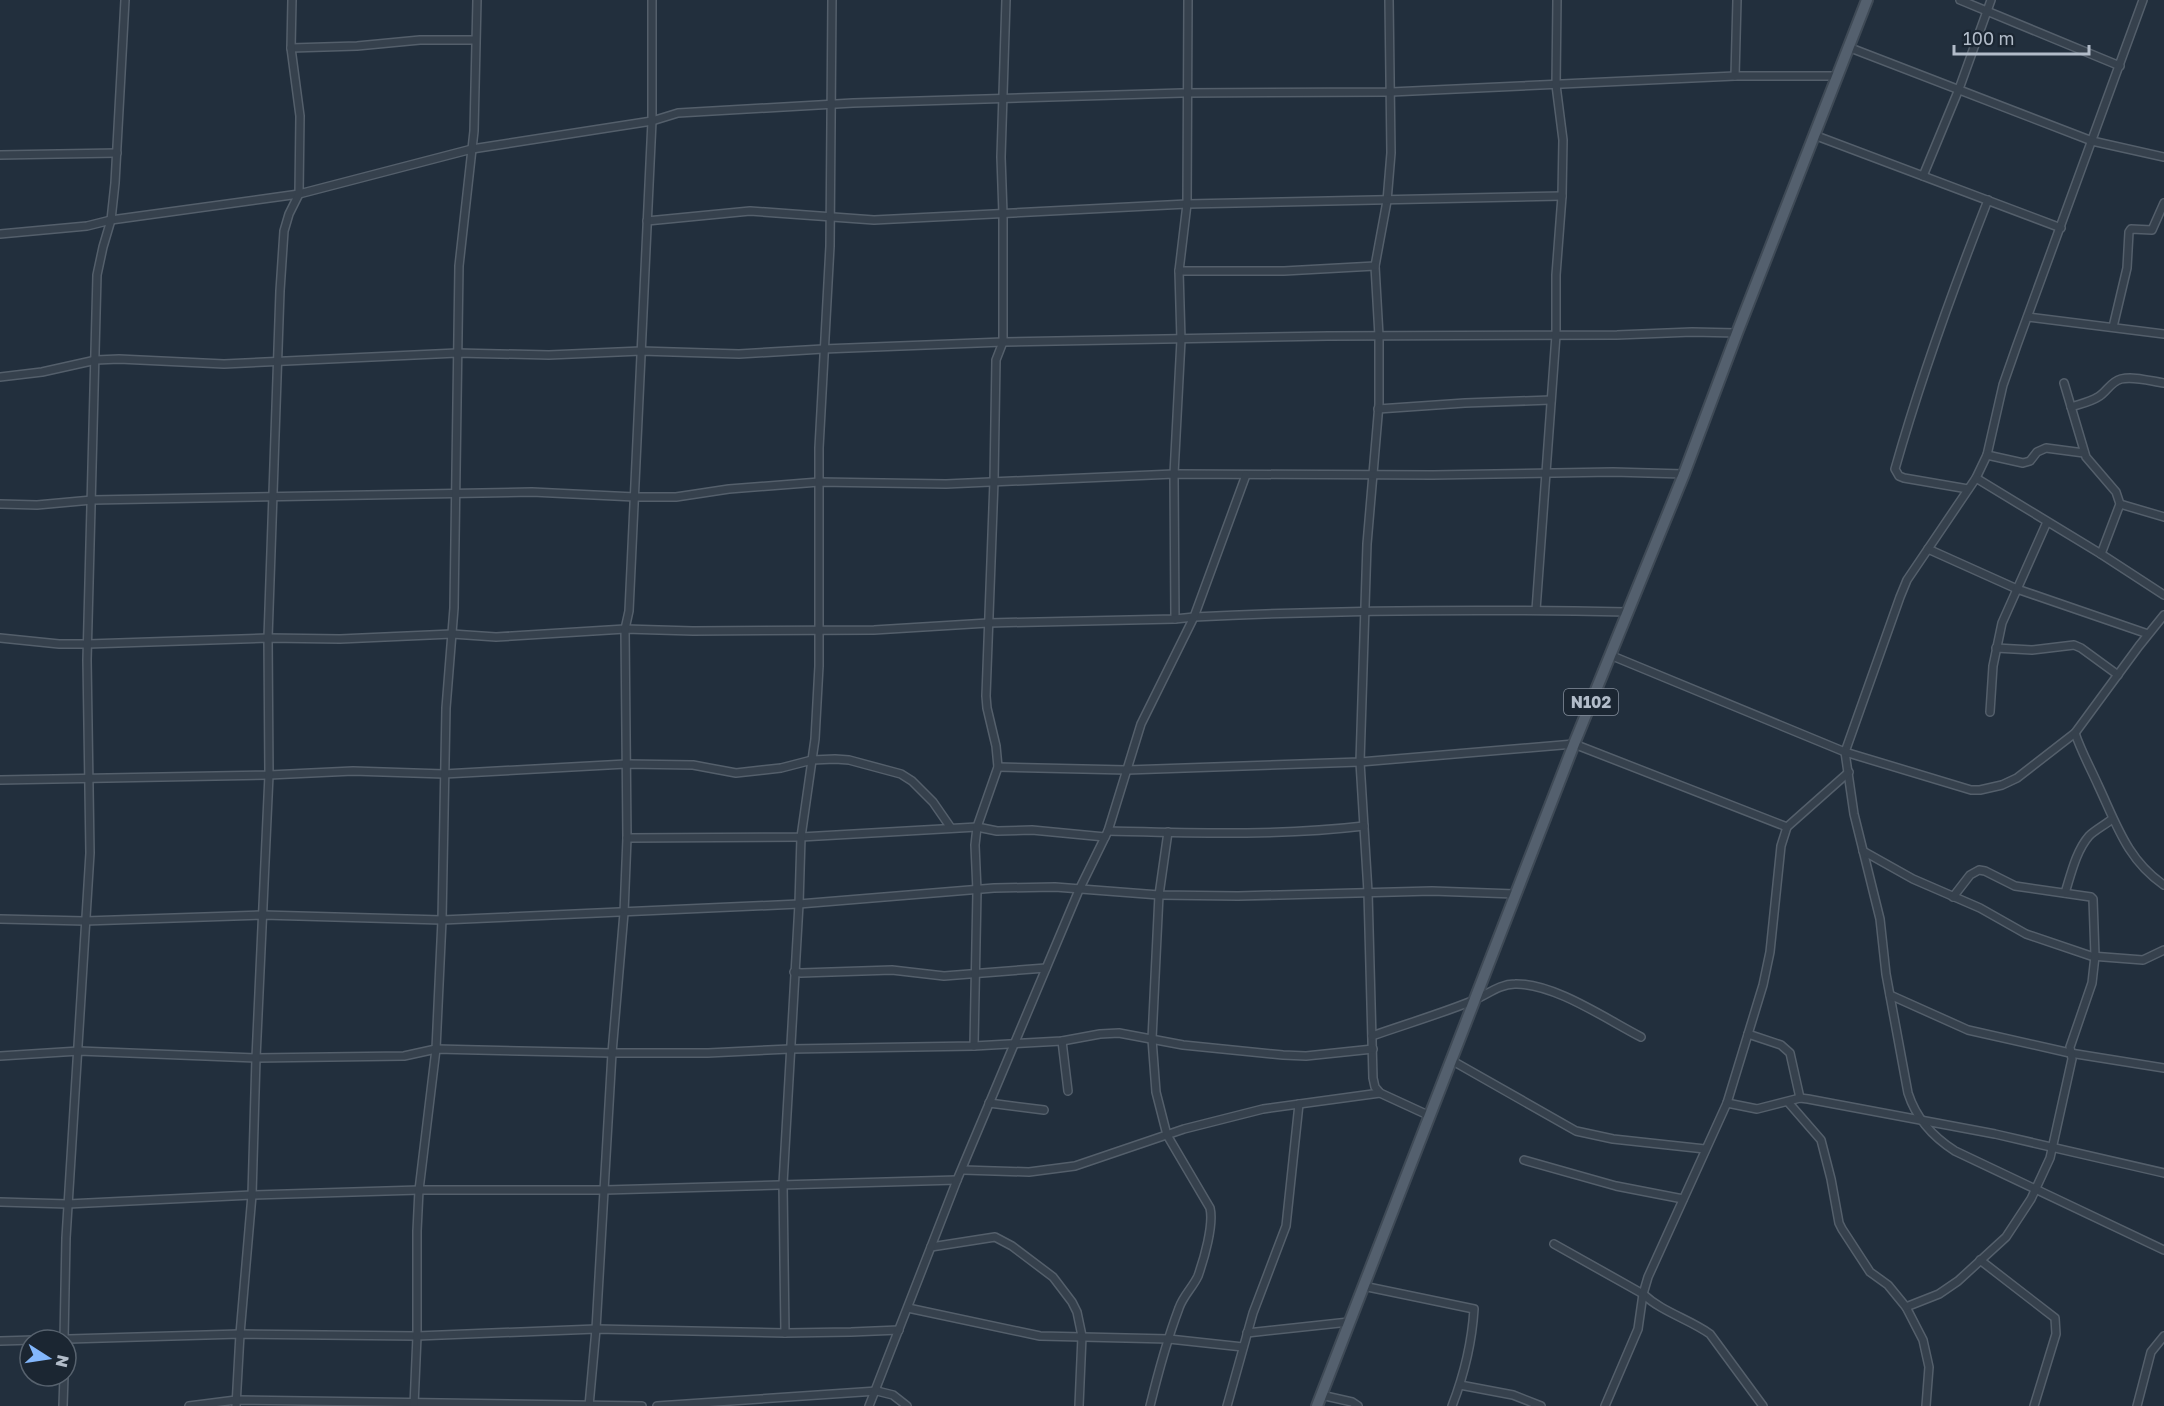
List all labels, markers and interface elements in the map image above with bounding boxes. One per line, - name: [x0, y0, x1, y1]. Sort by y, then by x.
- scale bar: [1954, 18, 2089, 56]
- text: 100 m: [1963, 27, 2014, 49]
- road number: N102: [1564, 689, 1618, 715]
- north arrow: [18, 1328, 78, 1388]
- text: N: [52, 1353, 74, 1369]

